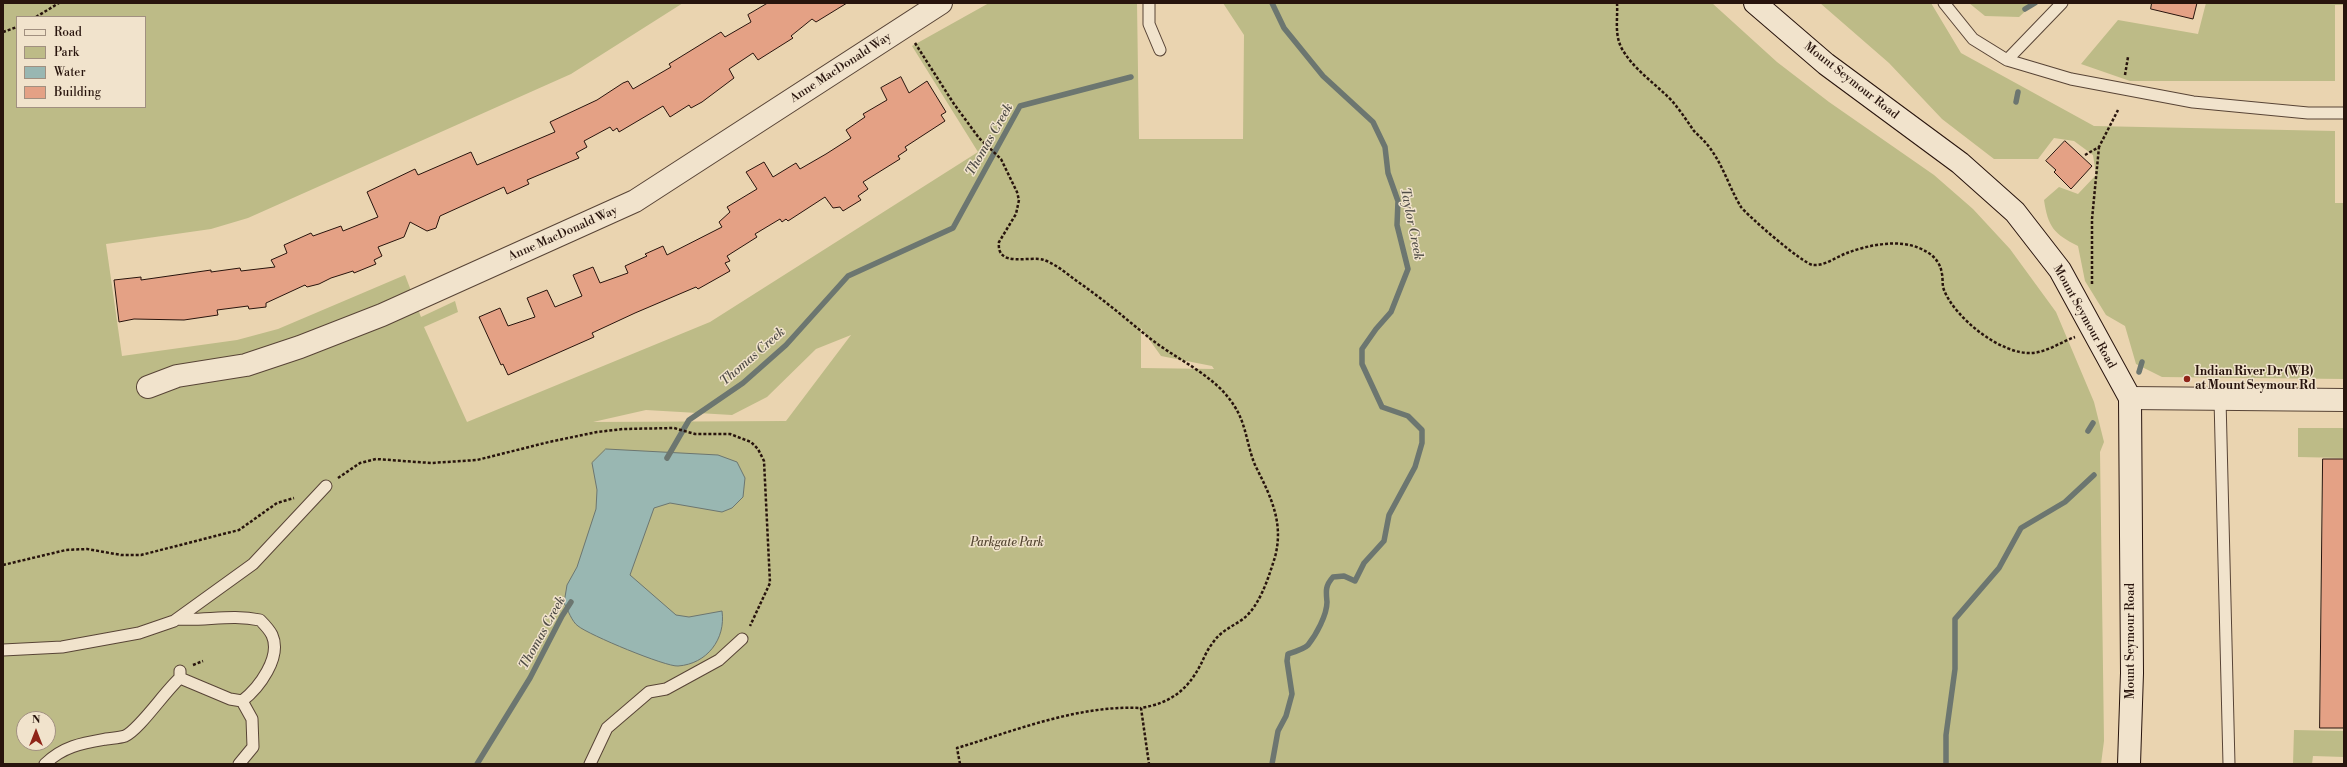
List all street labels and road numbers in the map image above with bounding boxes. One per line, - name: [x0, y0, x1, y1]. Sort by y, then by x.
- street label: Anne MacDonald Way: [788, 30, 894, 106]
- street label: Mount Seymour Road: [1801, 40, 1901, 122]
- street label: Anne MacDonald Way: [506, 203, 620, 265]
- street label: Mount Seymour Road: [2049, 263, 2119, 371]
- street label: Mount Seymour Road: [2124, 583, 2138, 699]

